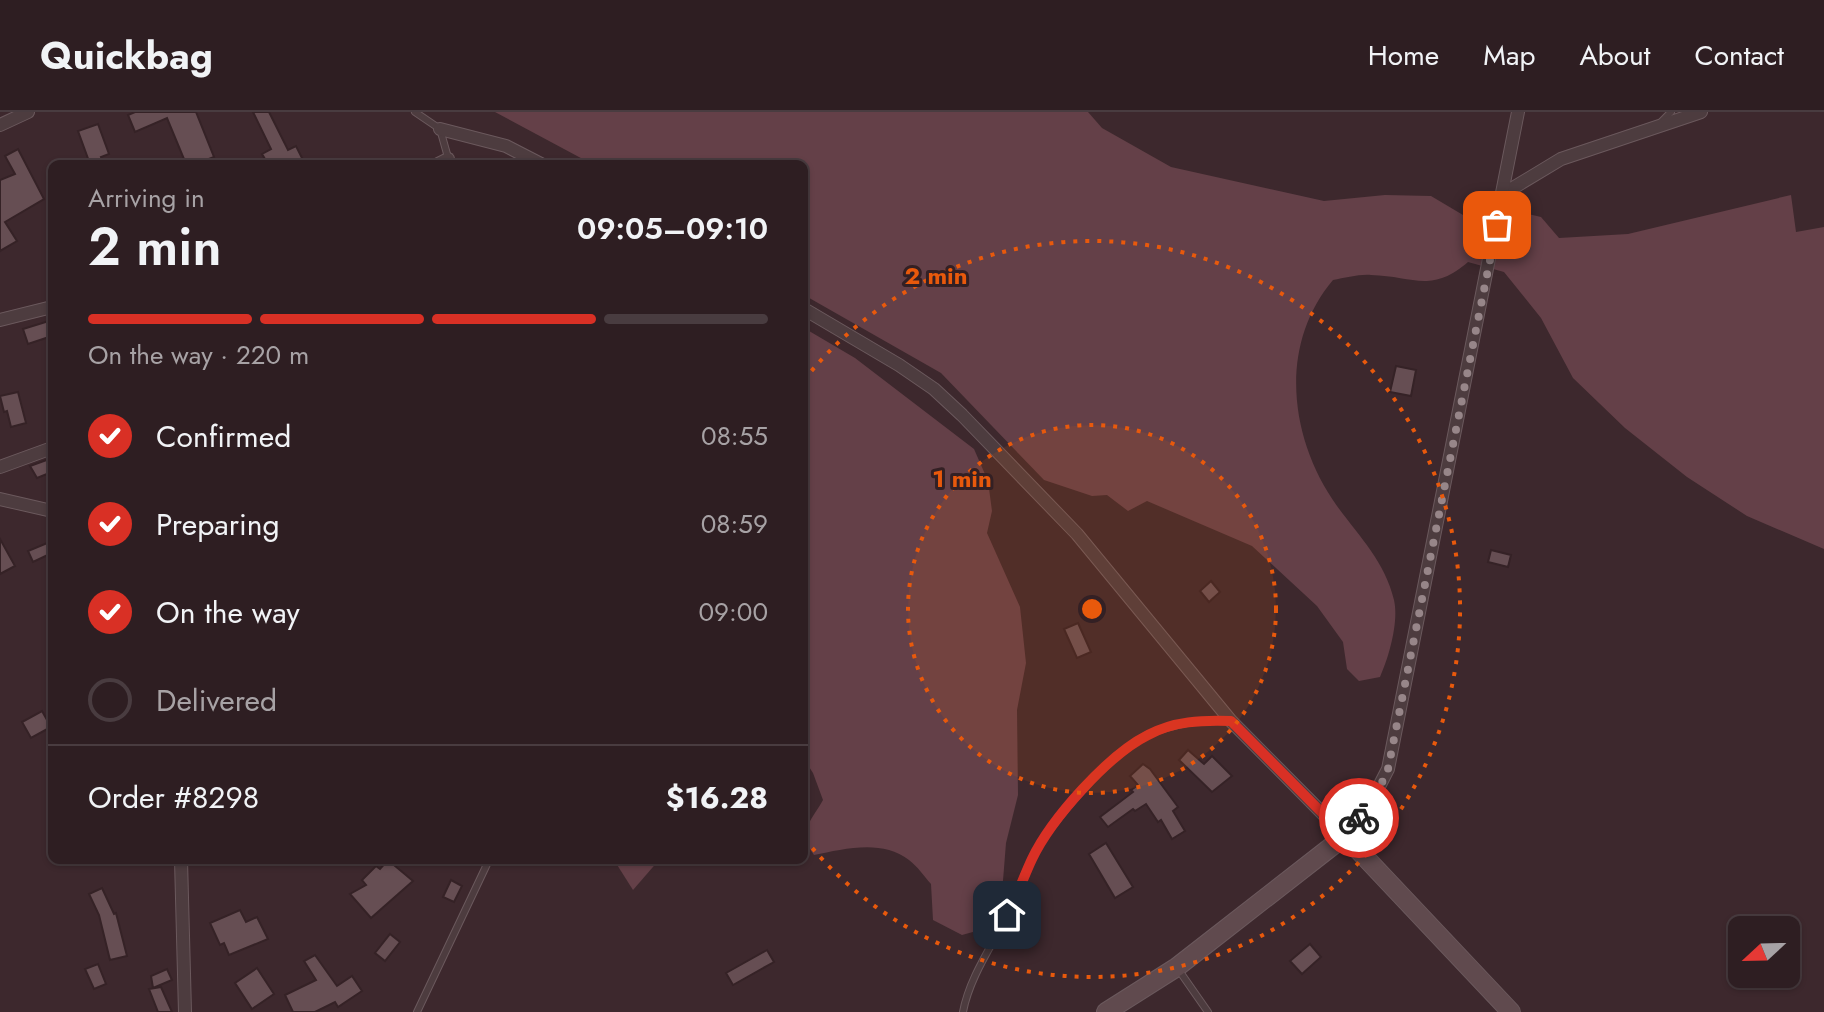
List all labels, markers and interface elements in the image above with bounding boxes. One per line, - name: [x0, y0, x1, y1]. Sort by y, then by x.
- text: Quickbag: [40, 28, 213, 83]
- text: Home: [1368, 35, 1439, 76]
- text: Map: [1483, 35, 1535, 76]
- text: About: [1579, 35, 1651, 76]
- text: Contact: [1695, 35, 1784, 76]
- text: Arriving in: [88, 179, 205, 217]
- pin: [1463, 191, 1531, 259]
- icon: bag: [1475, 203, 1519, 247]
- text: 09:05–09:10: [577, 207, 768, 250]
- text: 2 min: [88, 209, 221, 285]
- text: 2 min: [904, 258, 968, 293]
- text: On the way · 220 m: [88, 336, 309, 374]
- icon: check: [88, 414, 132, 458]
- text: Confirmed: [156, 415, 291, 458]
- text: 08:55: [701, 417, 768, 455]
- text: 1 min: [932, 461, 992, 496]
- icon: check: [88, 502, 132, 546]
- text: Preparing: [156, 503, 280, 546]
- text: 08:59: [701, 505, 768, 543]
- icon: check: [88, 590, 132, 634]
- text: On the way: [156, 591, 300, 634]
- text: 09:00: [698, 593, 768, 631]
- centre of rings: [1078, 595, 1106, 623]
- text: Delivered: [156, 679, 277, 722]
- text: Order #8298: [88, 776, 259, 819]
- text: $16.28: [666, 776, 768, 819]
- courier: [1319, 778, 1399, 858]
- icon: bike: [1337, 796, 1381, 840]
- pin: [973, 881, 1041, 949]
- icon: home: [985, 893, 1029, 937]
- north arrow: [1728, 916, 1800, 988]
- map controls: [1728, 916, 1800, 988]

